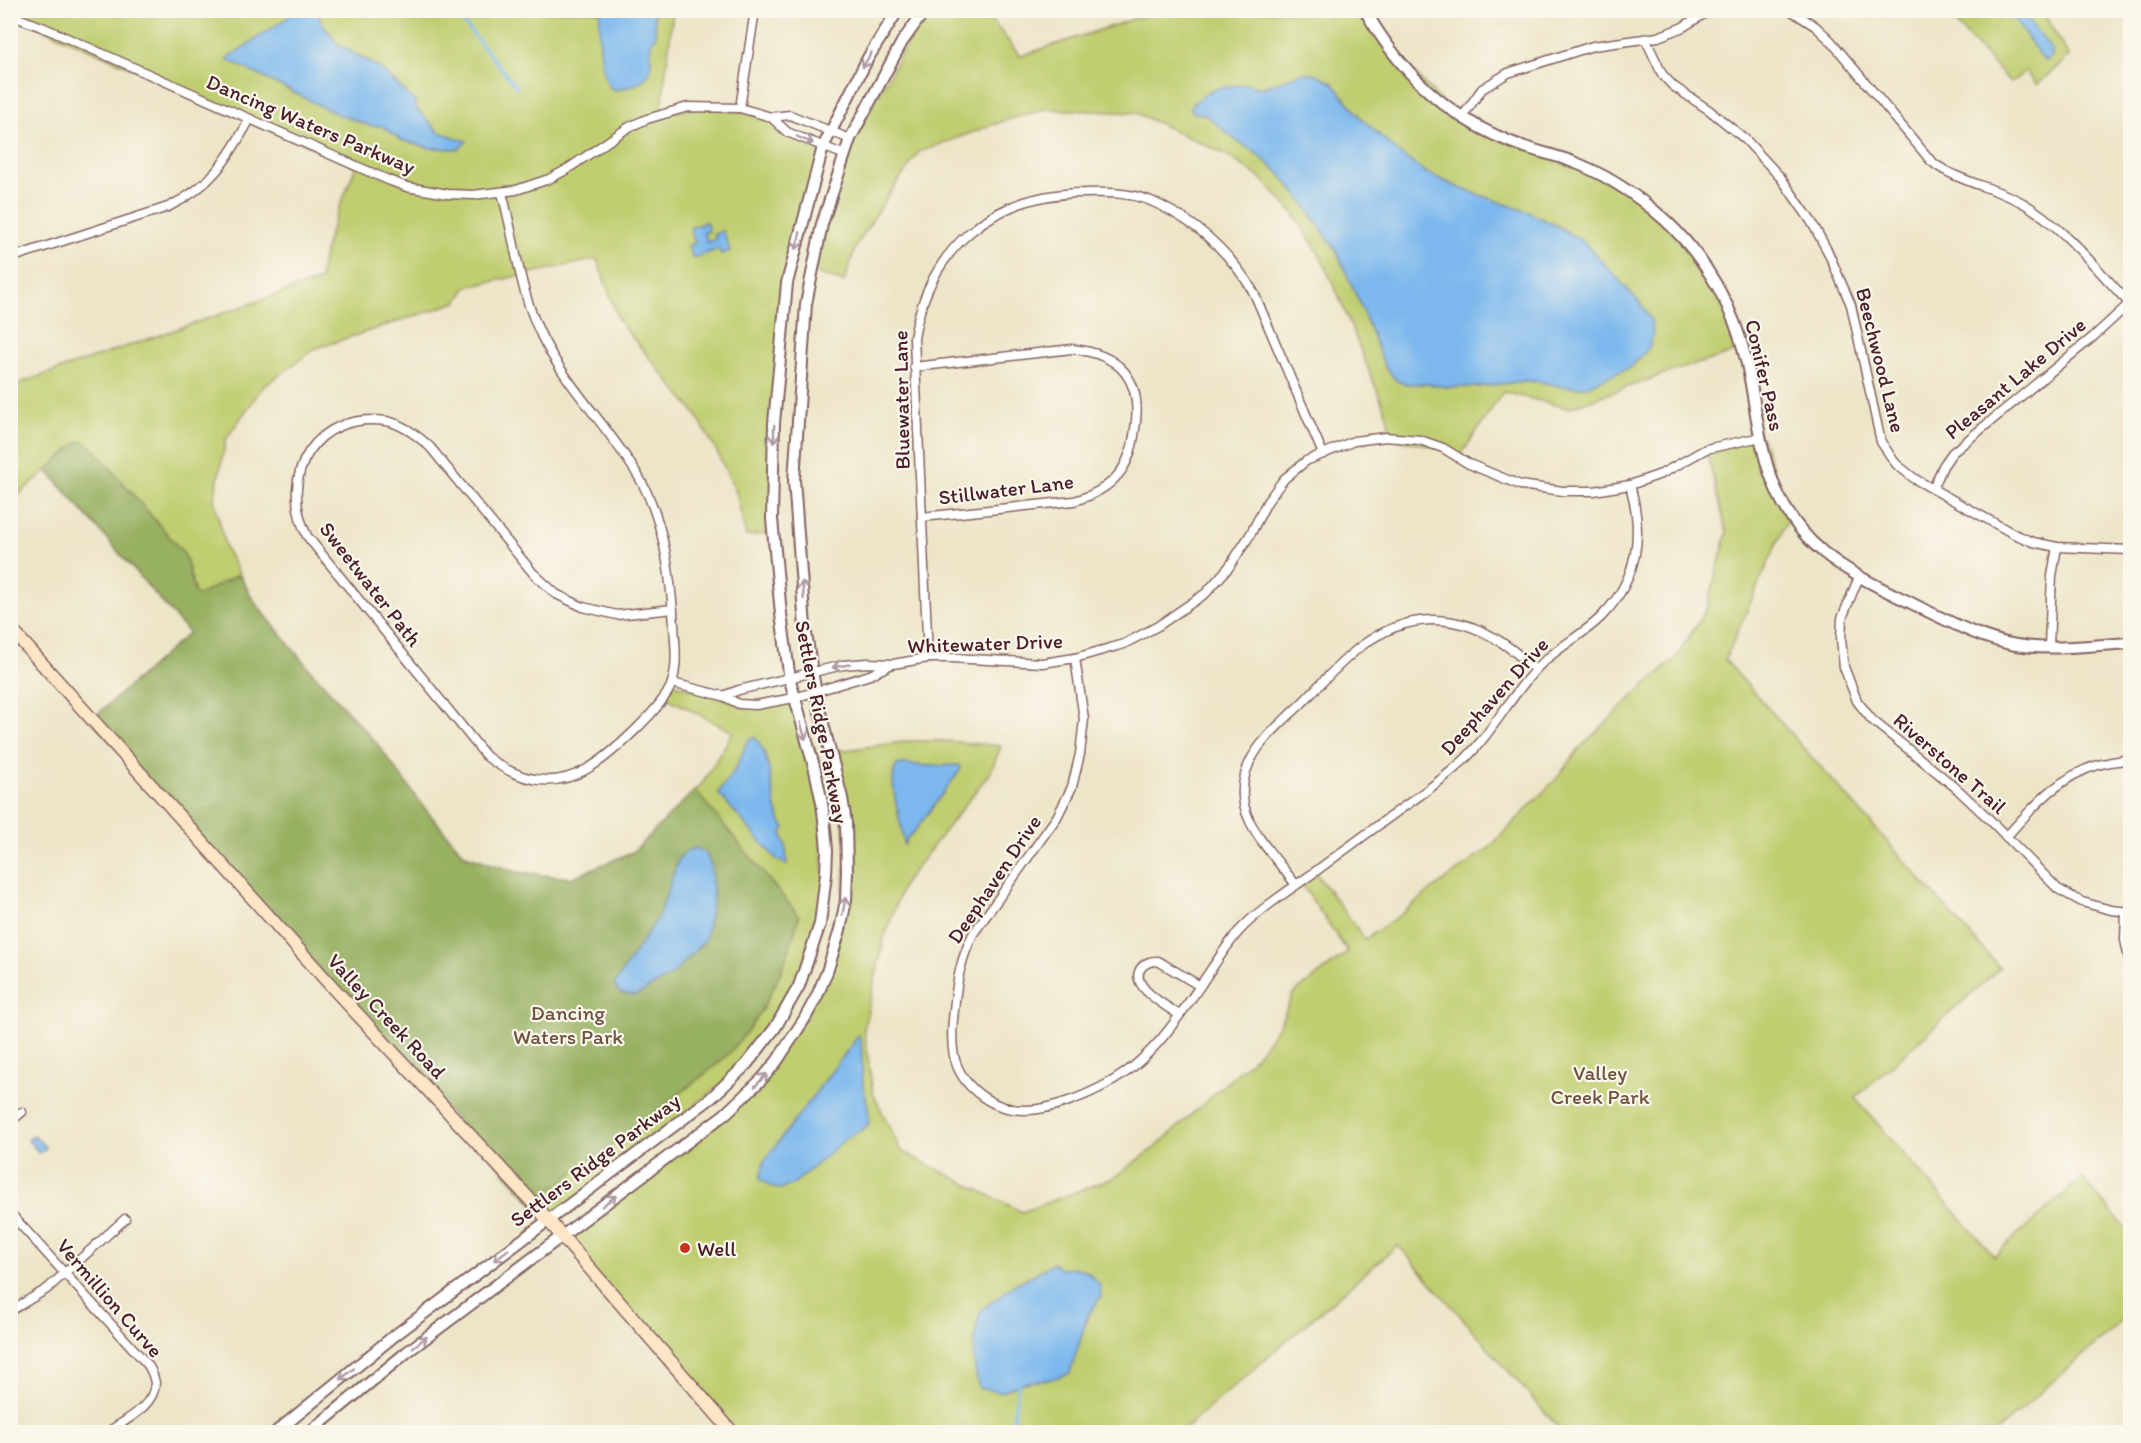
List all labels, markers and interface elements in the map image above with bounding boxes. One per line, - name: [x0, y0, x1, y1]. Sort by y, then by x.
- one-way arrow: [861, 51, 873, 68]
- street label: Dancing Waters Parkway: [203, 69, 419, 179]
- one-way arrow: [796, 134, 814, 146]
- one-way arrow: [792, 231, 804, 250]
- street label: Beechwood Lane: [1851, 285, 1911, 435]
- street label: Pleasant Lake Drive: [1939, 312, 2091, 444]
- street label: Conifer Pass: [1740, 317, 1790, 433]
- street label: Bluewater Lane: [887, 330, 915, 470]
- one-way arrow: [768, 423, 779, 443]
- street label: Stillwater Lane: [937, 468, 1075, 510]
- street label: Sweetwater Path: [315, 517, 428, 652]
- one-way arrow: [797, 581, 808, 601]
- street label: Settlers Ridge Parkway: [790, 618, 854, 826]
- street label: Whitewater Drive: [907, 628, 1063, 658]
- street label: Deephaven Drive: [1435, 632, 1553, 760]
- one-way arrow: [831, 661, 851, 672]
- street label: Riverstone Trail: [1888, 707, 2012, 819]
- one-way arrow: [798, 721, 809, 740]
- street label: Deephaven Drive: [942, 810, 1046, 948]
- one-way arrow: [839, 897, 850, 917]
- street label: Valley Creek Road: [323, 948, 452, 1084]
- park label: Dancing Waters Park: [513, 1000, 623, 1049]
- park label: Valley Creek Park: [1550, 1060, 1650, 1109]
- one-way arrow: [754, 1072, 768, 1087]
- street label: Settlers Ridge Parkway: [505, 1088, 685, 1232]
- one-way arrow: [600, 1195, 616, 1207]
- street label: Vermillion Curve: [52, 1234, 168, 1362]
- place label: Well: [697, 1236, 736, 1261]
- marker: Well: [678, 1241, 692, 1255]
- one-way arrow: [494, 1249, 510, 1261]
- one-way arrow: [412, 1336, 428, 1349]
- one-way arrow: [339, 1368, 355, 1381]

